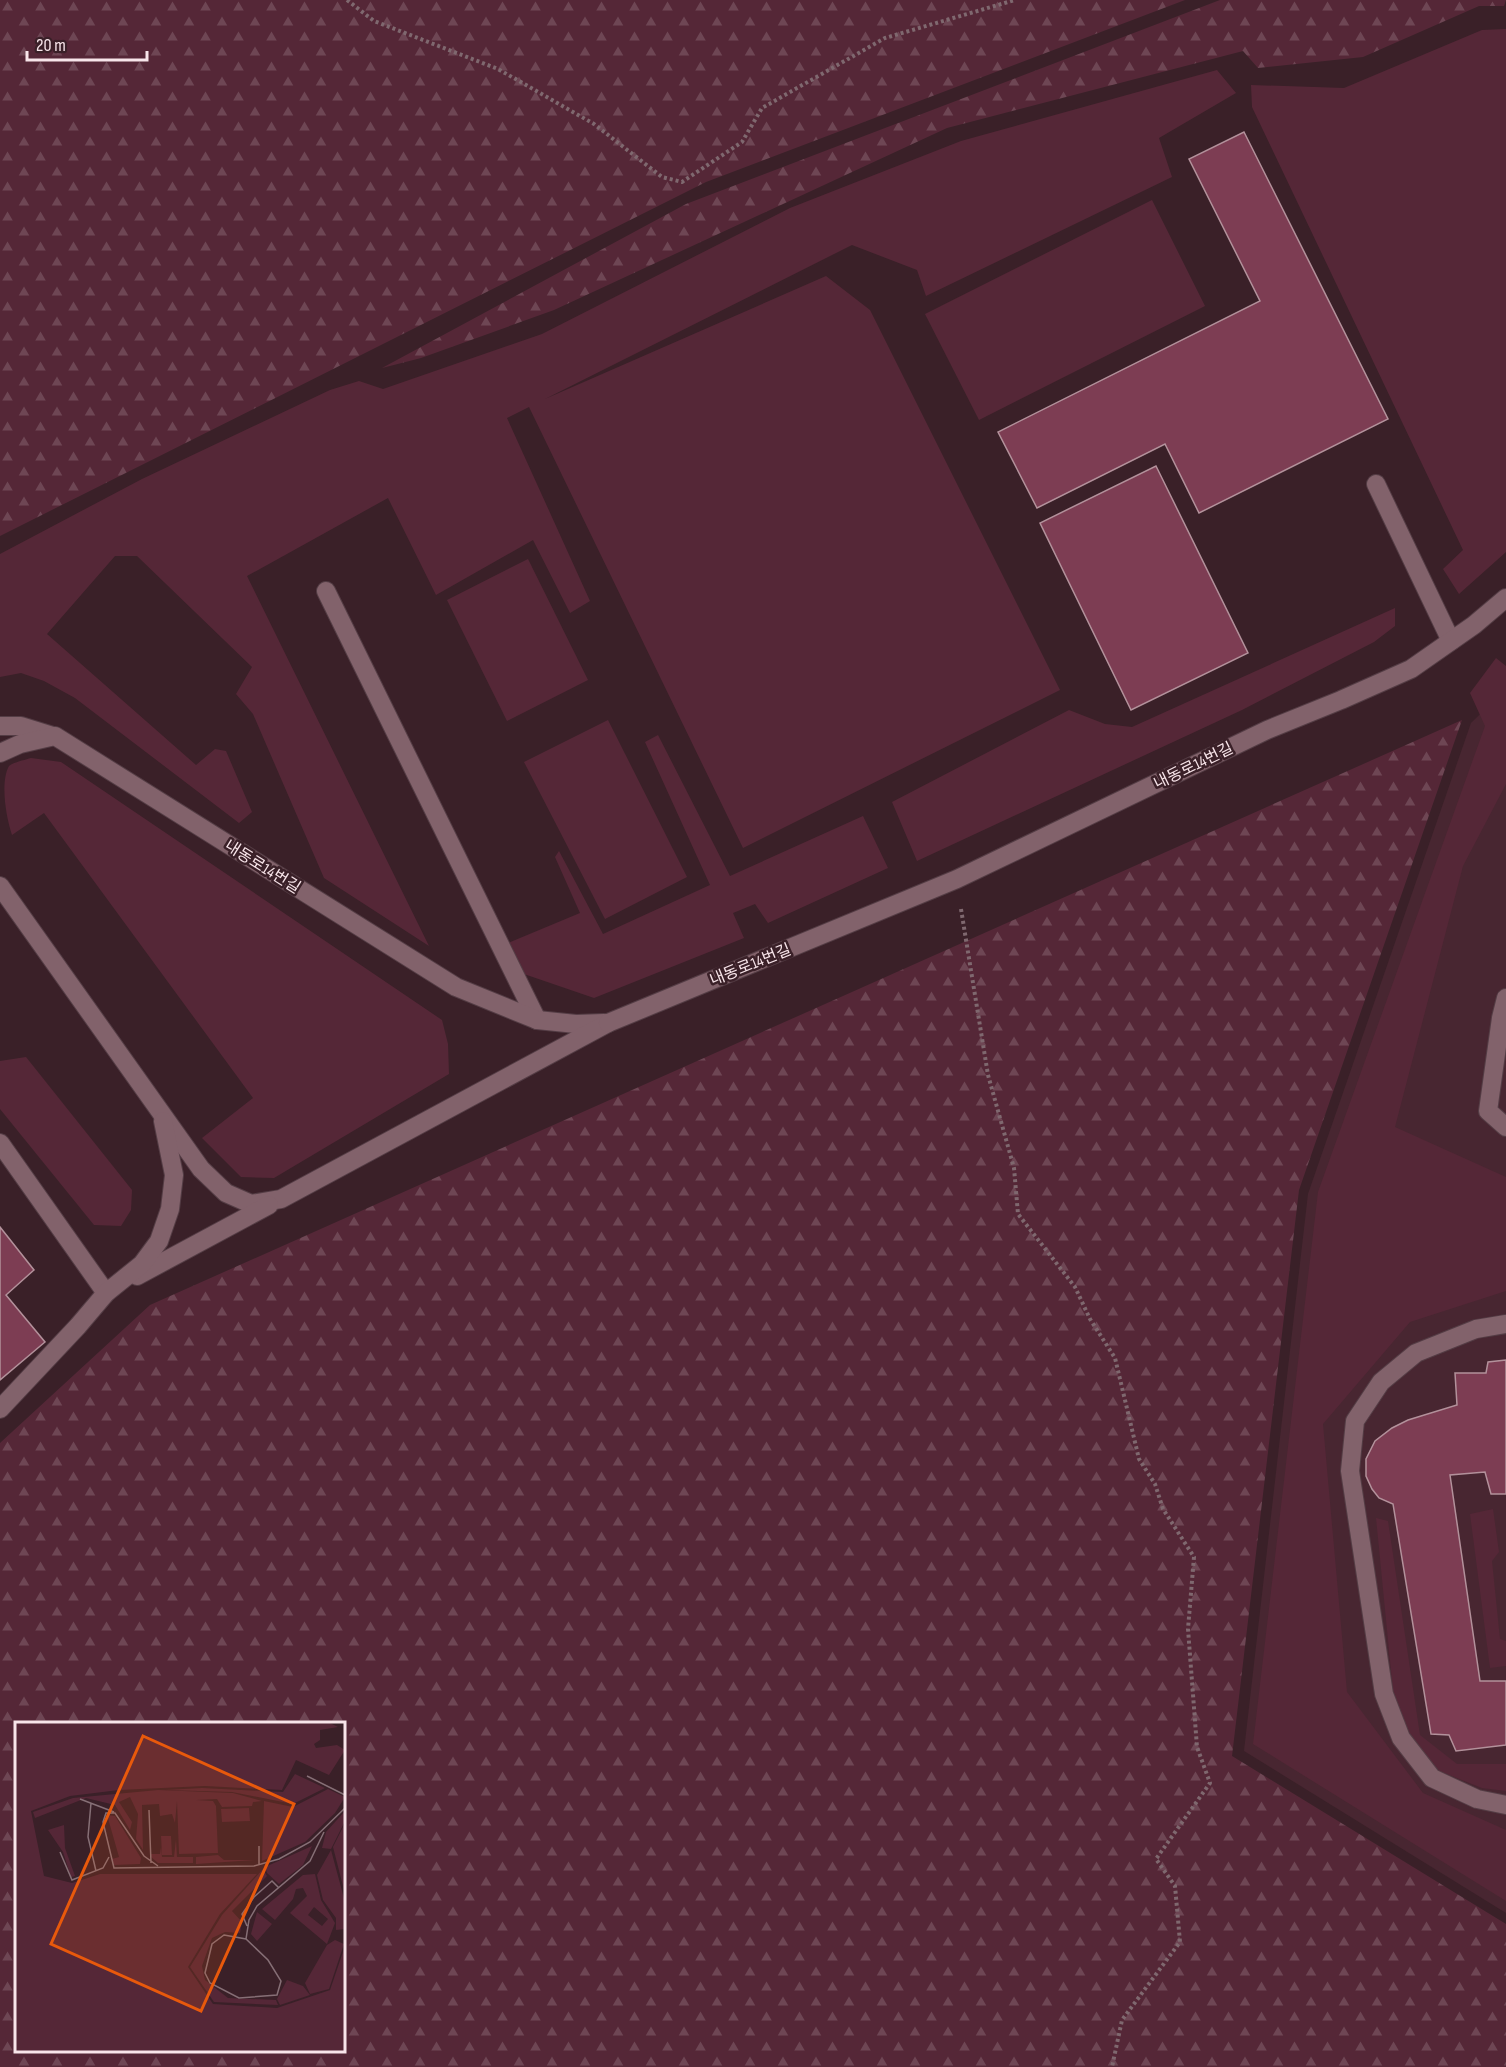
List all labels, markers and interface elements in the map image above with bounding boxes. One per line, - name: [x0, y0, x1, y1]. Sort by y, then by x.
- scale bar: [27, 24, 147, 62]
- text: 20 m: [36, 35, 66, 56]
- street label: 내동로14번길: [1151, 739, 1236, 794]
- street label: 내동로14번길: [221, 836, 304, 898]
- street label: 내동로14번길: [707, 940, 794, 990]
- inset map: [15, 1722, 345, 2052]

